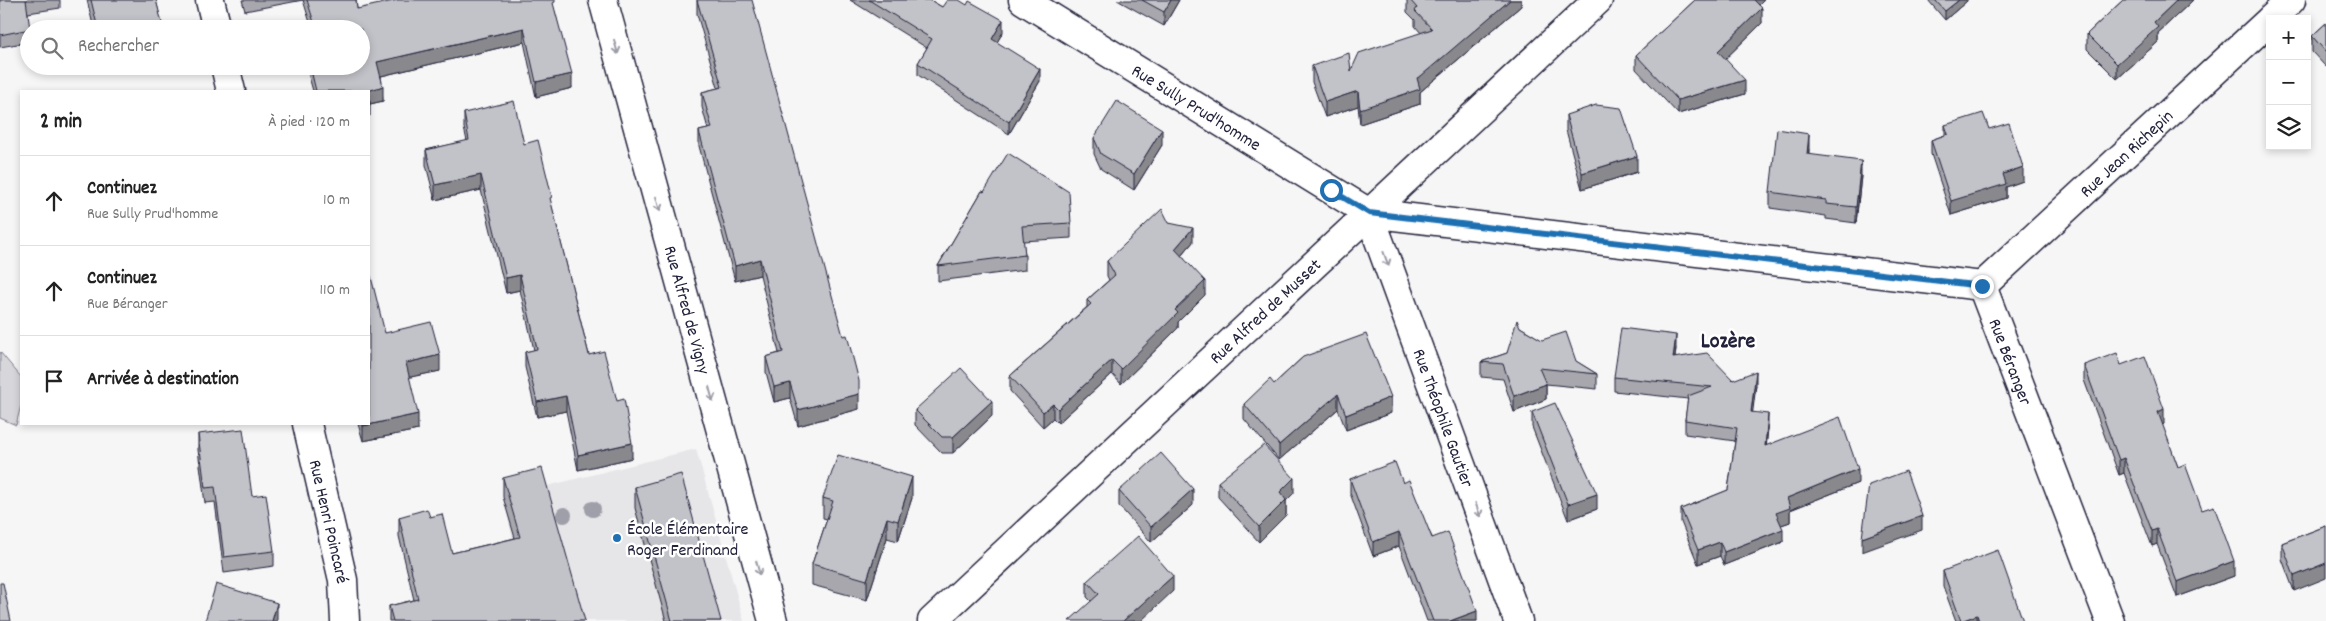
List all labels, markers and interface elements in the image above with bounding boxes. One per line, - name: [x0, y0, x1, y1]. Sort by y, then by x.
- map controls: [2266, 15, 2311, 150]
- button: +: [2266, 15, 2311, 60]
- search box: [20, 20, 370, 75]
- icon: search: [38, 34, 66, 62]
- text: Rechercher: [78, 34, 159, 61]
- one-way arrow: [611, 39, 621, 55]
- street label: Rue Sully Prud'homme: [1126, 60, 1265, 159]
- button: −: [2266, 60, 2311, 105]
- street label: Rue Jean Richepin: [2075, 105, 2180, 205]
- button: layers: [2266, 105, 2311, 150]
- text: 2 min: [40, 108, 82, 138]
- text: À pied · 120 m: [268, 111, 350, 134]
- text: Continuez: [87, 176, 157, 203]
- route start: [1320, 179, 1343, 202]
- icon: ahead: [40, 187, 68, 215]
- text: 10 m: [323, 189, 350, 212]
- one-way arrow: [654, 195, 664, 211]
- text: Rue Sully Prud'homme: [87, 203, 218, 226]
- street label: Rue Alfred de Vigny: [656, 243, 715, 378]
- one-way arrow: [1382, 251, 1391, 266]
- street label: Rue Alfred de Musset: [1205, 254, 1328, 371]
- text: Continuez: [87, 266, 157, 293]
- route end: [1971, 275, 1994, 298]
- icon: ahead: [40, 277, 68, 305]
- text: 110 m: [320, 279, 350, 302]
- text: Rue Béranger: [87, 293, 168, 316]
- street label: Rue Béranger: [1981, 316, 2037, 410]
- district label: Lozère: [1701, 327, 1756, 358]
- street label: Rue Théophile Gautier: [1405, 346, 1478, 492]
- icon: arrive: [40, 367, 68, 395]
- text: Arrivée à destination: [87, 367, 239, 394]
- one-way arrow: [706, 386, 716, 402]
- street label: Rue Henri Poincaré: [301, 458, 353, 587]
- one-way arrow: [1474, 502, 1483, 517]
- place label: École Élémentaire Roger Ferdinand: [627, 518, 749, 564]
- marker: École Élémentaire Roger Ferdinand: [611, 532, 623, 544]
- one-way arrow: [754, 559, 763, 575]

